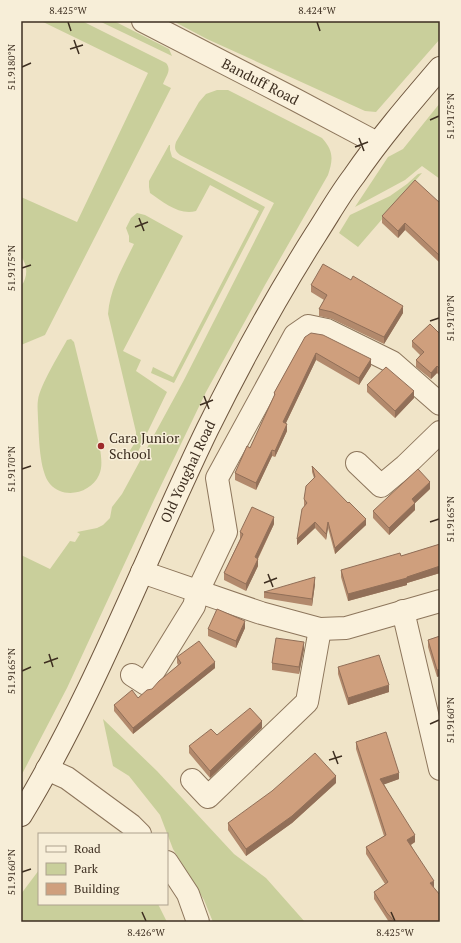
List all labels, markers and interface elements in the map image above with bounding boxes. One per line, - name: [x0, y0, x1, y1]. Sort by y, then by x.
- text: 8.425°W: [49, 4, 87, 17]
- text: 8.424°W: [298, 4, 336, 17]
- text: 51.9180°N: [5, 43, 18, 90]
- street label: Banduff Road: [219, 53, 302, 109]
- text: 51.9175°N: [444, 92, 457, 139]
- text: 51.9175°N: [5, 244, 18, 291]
- text: 51.9170°N: [444, 294, 457, 341]
- street label: Old Youghal Road: [155, 417, 219, 526]
- place label: Cara Junior School: [109, 428, 180, 463]
- marker: Cara Junior School: [96, 441, 106, 451]
- text: 51.9170°N: [5, 445, 18, 492]
- text: 51.9165°N: [444, 495, 457, 542]
- text: 51.9165°N: [5, 647, 18, 694]
- text: 51.9160°N: [444, 696, 457, 743]
- legend: [38, 833, 168, 905]
- text: Road: [74, 841, 101, 856]
- text: 51.9160°N: [5, 848, 18, 895]
- text: Park: [74, 861, 99, 876]
- text: Building: [74, 881, 120, 896]
- text: 8.426°W: [127, 926, 165, 939]
- text: 8.425°W: [376, 926, 414, 939]

